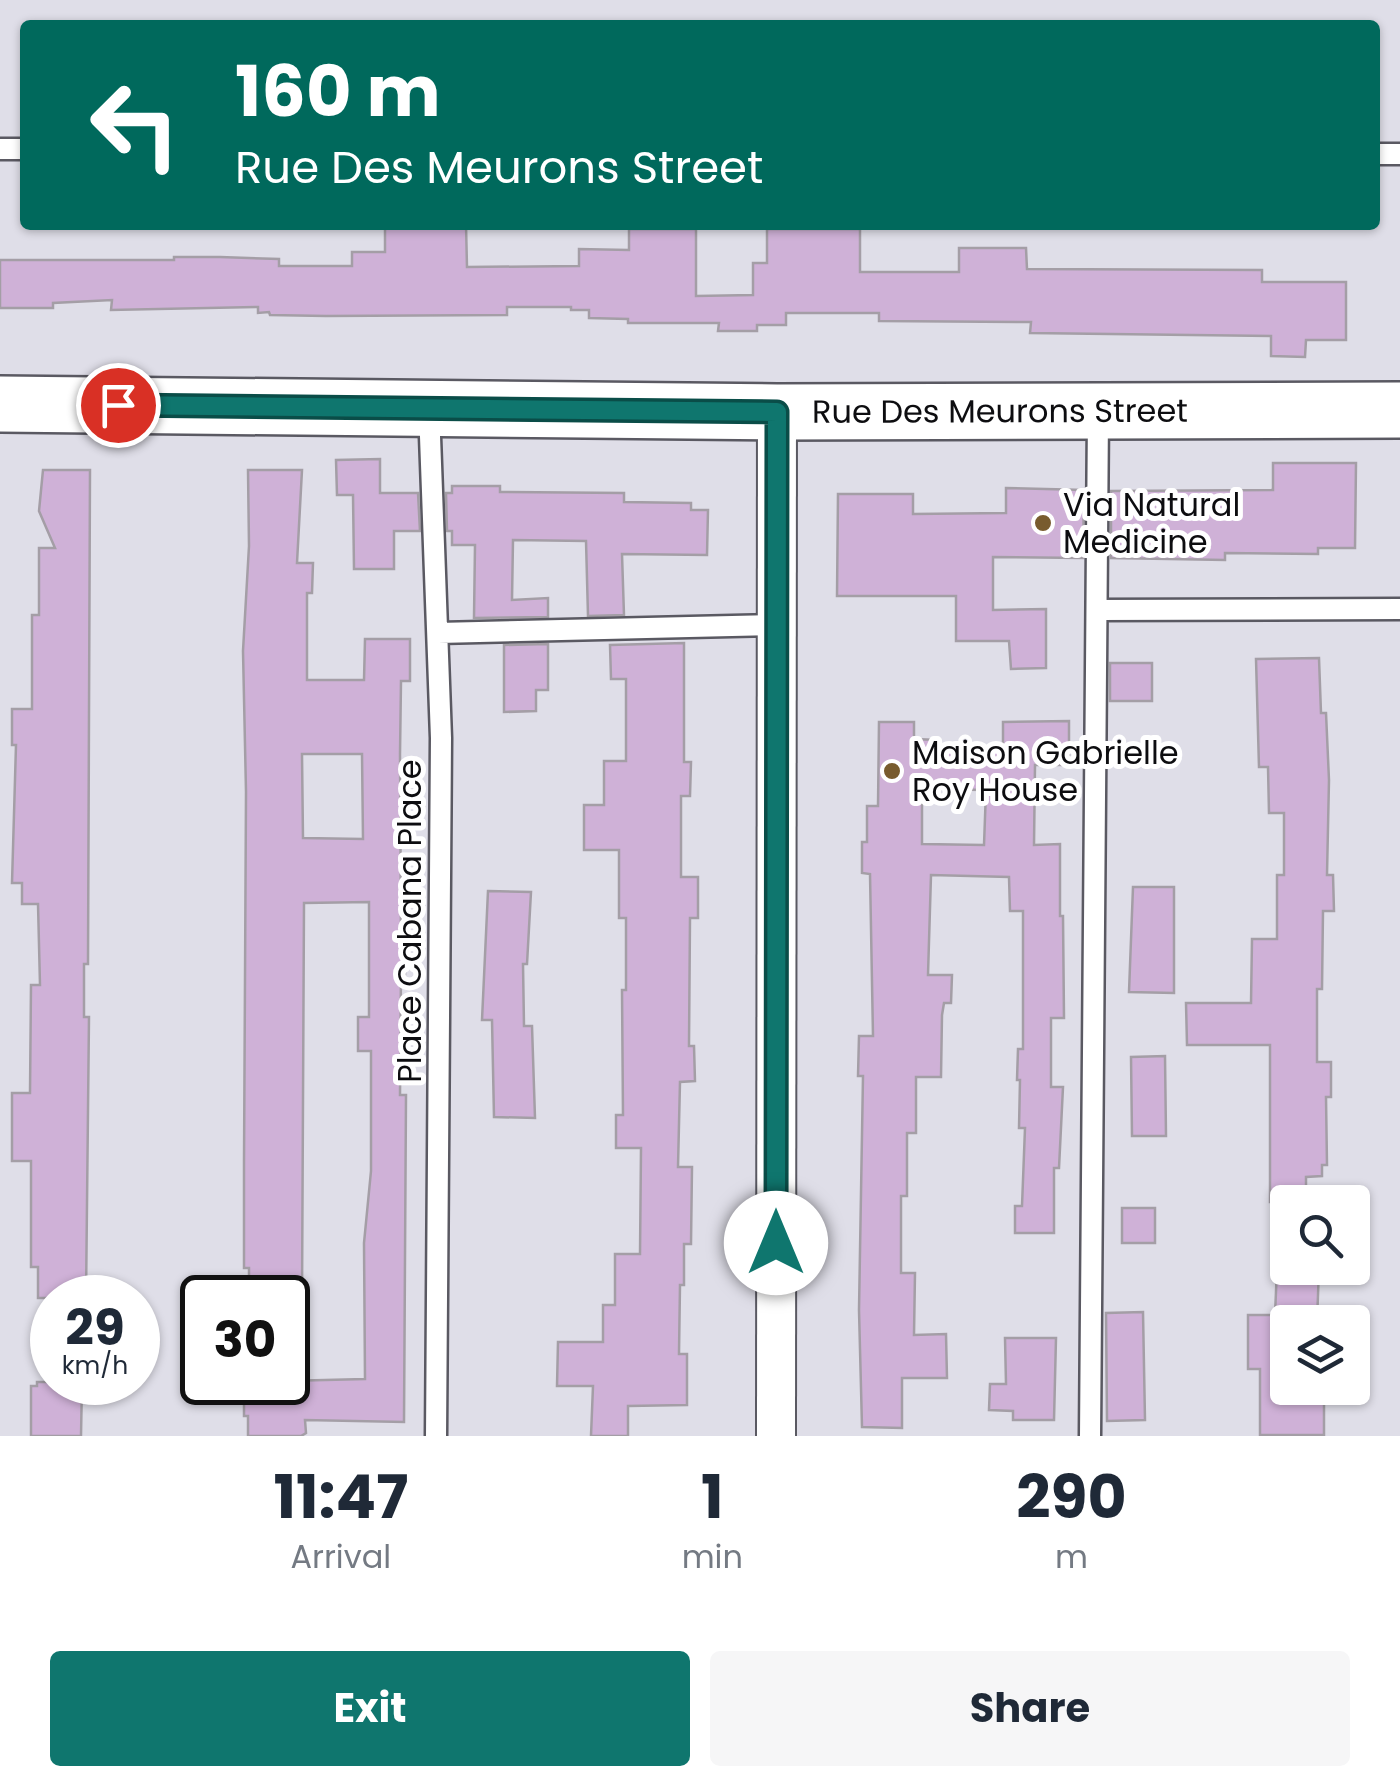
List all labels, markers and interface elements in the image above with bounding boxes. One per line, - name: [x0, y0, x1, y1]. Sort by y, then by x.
- text: 160 m: [235, 42, 441, 141]
- icon: left: [70, 60, 200, 190]
- text: Rue Des Meurons Street: [235, 136, 763, 199]
- pin: [76, 363, 161, 448]
- icon: arrive: [91, 378, 146, 433]
- street label: Rue Des Meurons Street: [812, 388, 1188, 434]
- place label: Via Natural Medicine: [1063, 482, 1240, 564]
- marker: Via Natural Medicine: [1032, 512, 1054, 534]
- place label: Maison Gabrielle Roy House: [912, 730, 1179, 812]
- street label: Place Cabana Place: [387, 759, 432, 1083]
- marker: Maison Gabrielle Roy House: [881, 760, 903, 782]
- map controls: [1270, 1185, 1370, 1405]
- button: search: [1270, 1185, 1370, 1285]
- position arrow: [724, 1191, 828, 1295]
- speed limit sign: 30: [180, 1275, 310, 1405]
- text: 29: [65, 1292, 125, 1363]
- button: layers: [1270, 1305, 1370, 1405]
- text: km/h: [62, 1348, 128, 1383]
- text: 11:47: [273, 1455, 408, 1539]
- text: 1: [701, 1455, 724, 1539]
- text: 290: [1016, 1455, 1127, 1539]
- text: Arrival: [290, 1534, 391, 1579]
- text: min: [682, 1534, 743, 1579]
- text: m: [1055, 1534, 1088, 1579]
- button: Exit: [50, 1651, 690, 1766]
- button: Share: [710, 1651, 1350, 1766]

